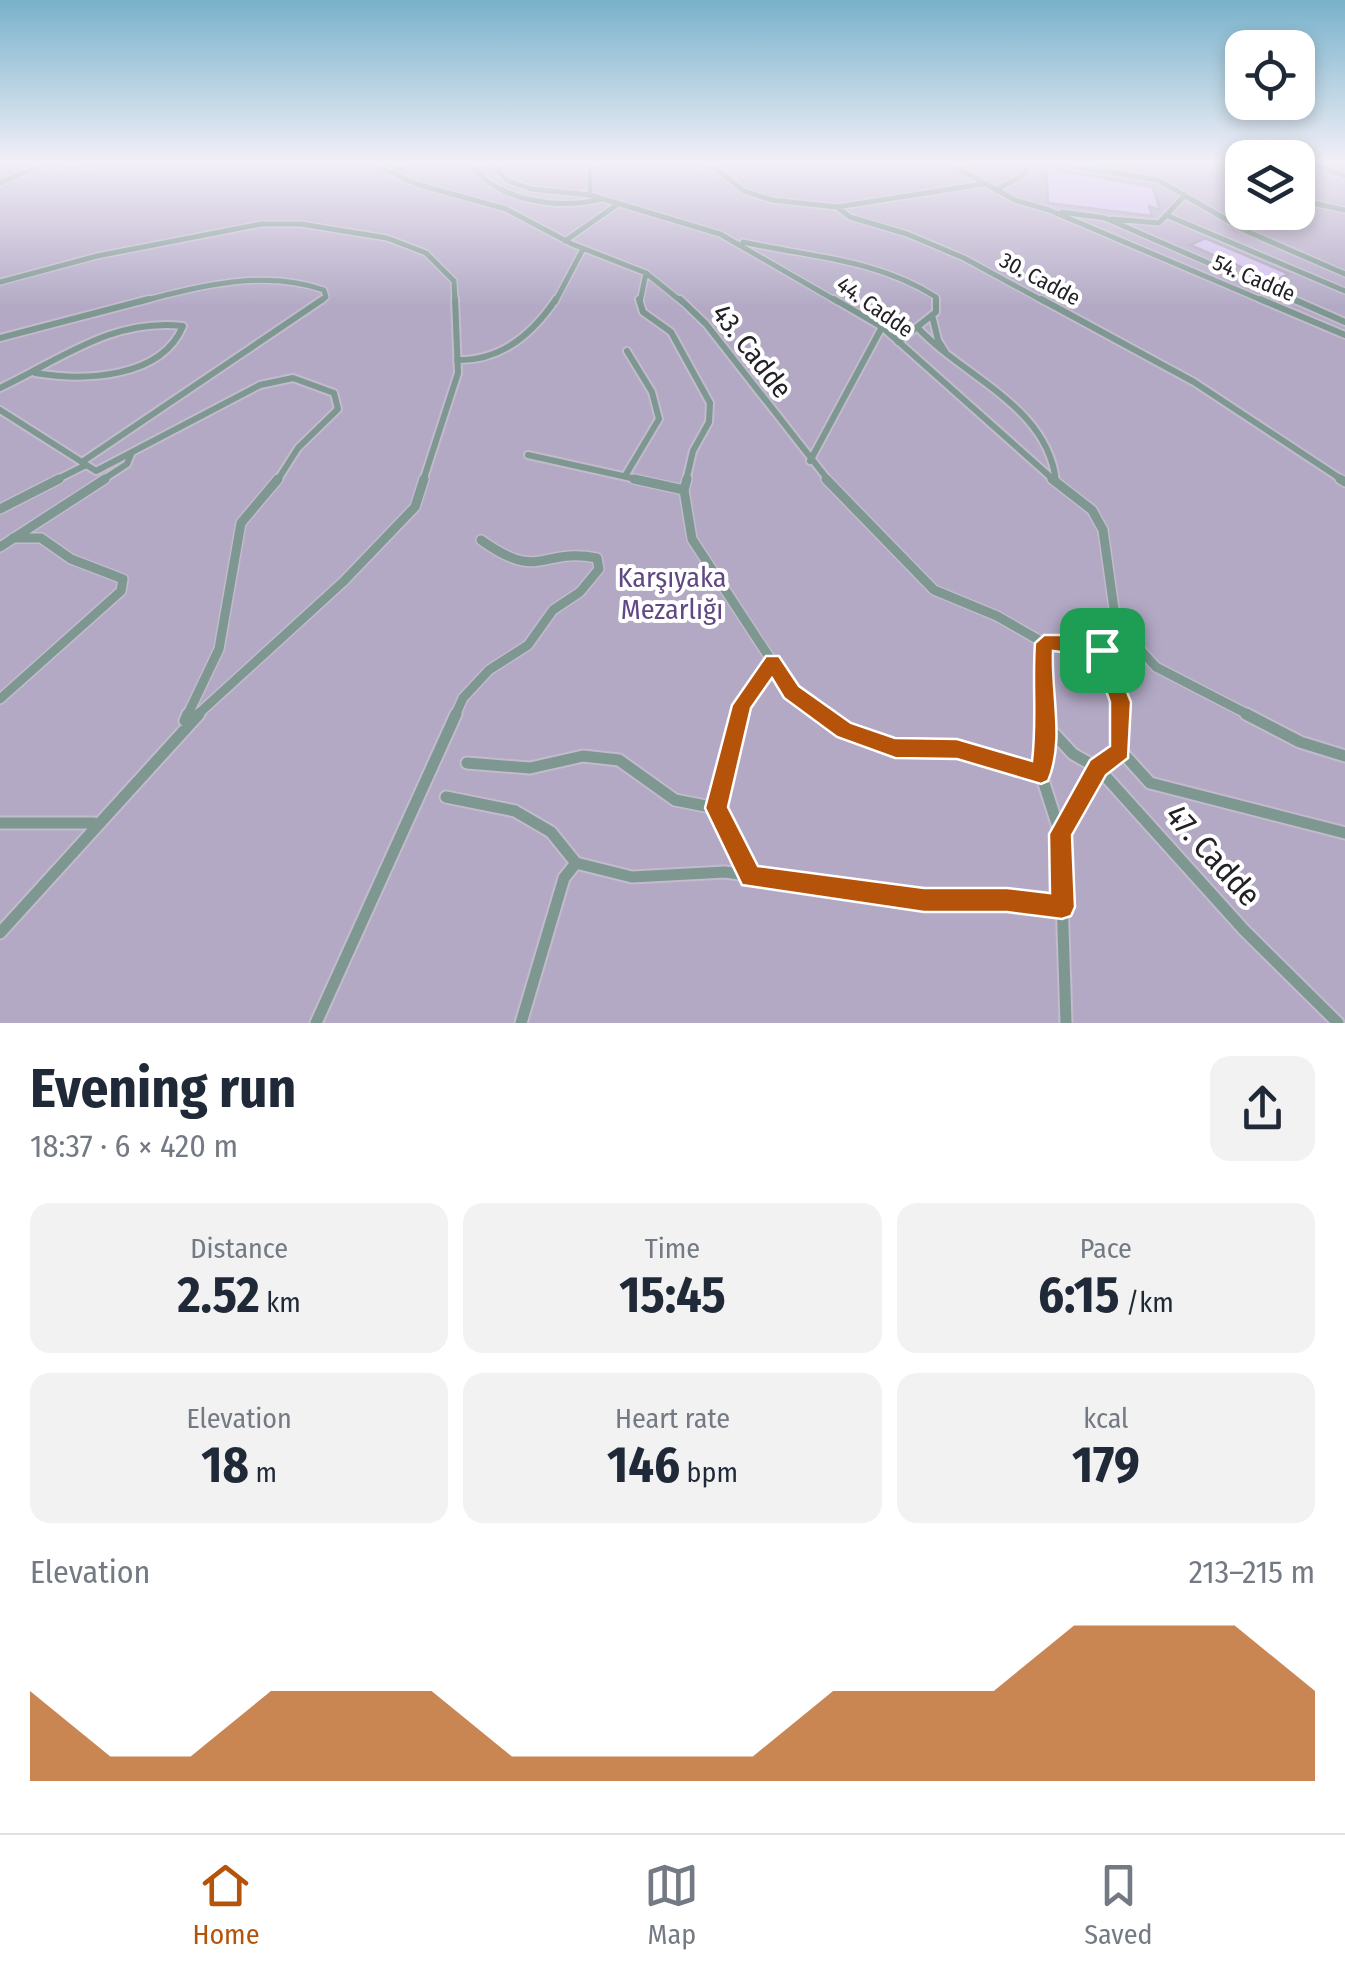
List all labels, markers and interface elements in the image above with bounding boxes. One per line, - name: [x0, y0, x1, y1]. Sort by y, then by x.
- map controls: [1225, 30, 1315, 230]
- button: locate: [1225, 30, 1315, 120]
- button: layers: [1225, 140, 1315, 230]
- street label: 30. Cadde: [995, 247, 1085, 311]
- street label: 54. Cadde: [1209, 249, 1299, 307]
- street label: 44. Cadde: [831, 271, 919, 343]
- street label: 43. Cadde: [705, 298, 799, 404]
- park label: Karşıyaka Mezarlığı: [618, 561, 726, 626]
- pin: [1060, 608, 1145, 693]
- icon: arrive: [1075, 623, 1130, 678]
- street label: 47. Cadde: [1157, 796, 1269, 914]
- text: Evening run: [30, 1056, 296, 1122]
- button: share: [1210, 1056, 1315, 1161]
- text: 18:37 · 6 × 420 m: [30, 1127, 238, 1165]
- text: Distance: [190, 1232, 288, 1265]
- text: Time: [645, 1232, 700, 1265]
- text: Pace: [1080, 1232, 1132, 1265]
- text: 2.52: [177, 1265, 260, 1325]
- text: 15:45: [619, 1265, 726, 1325]
- text: 6:15: [1038, 1265, 1120, 1325]
- text: km: [260, 1286, 301, 1319]
- text: /km: [1120, 1286, 1174, 1319]
- text: Elevation: [186, 1402, 292, 1435]
- text: Heart rate: [615, 1402, 730, 1435]
- text: kcal: [1083, 1402, 1129, 1435]
- text: 18: [201, 1435, 249, 1495]
- text: 146: [607, 1435, 680, 1495]
- text: 179: [1072, 1435, 1140, 1495]
- text: m: [249, 1456, 277, 1489]
- text: bpm: [680, 1456, 738, 1489]
- text: Elevation: [30, 1553, 150, 1591]
- text: 213–215 m: [1189, 1553, 1315, 1591]
- tab: Home: [192, 1858, 259, 1951]
- tab: Map: [644, 1858, 699, 1951]
- tab: Saved: [1084, 1858, 1153, 1951]

